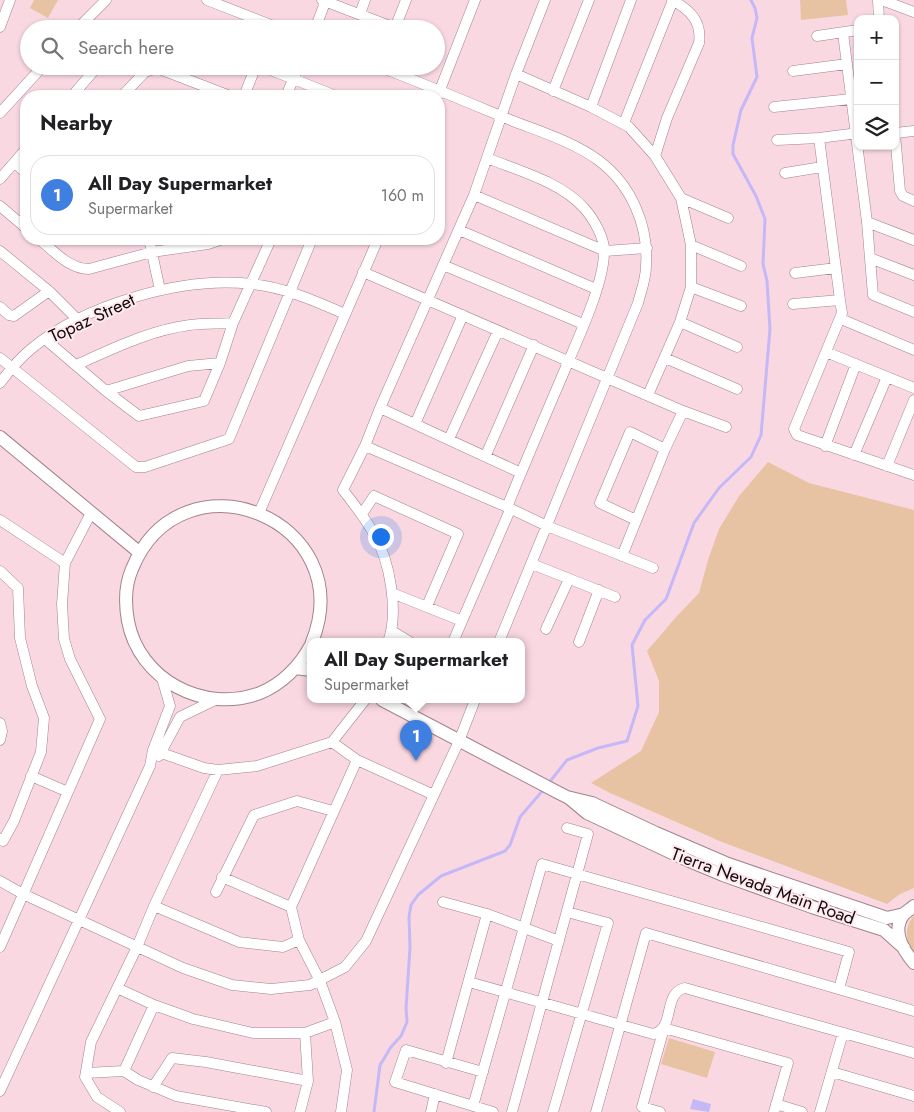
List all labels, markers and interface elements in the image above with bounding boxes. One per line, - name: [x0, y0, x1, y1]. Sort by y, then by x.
- map controls: [854, 15, 899, 150]
- button: +: [854, 15, 899, 60]
- search box: [20, 20, 445, 75]
- icon: search: [38, 34, 66, 62]
- text: Search here: [78, 34, 174, 61]
- button: −: [854, 60, 899, 105]
- button: layers: [854, 105, 899, 150]
- text: Nearby: [40, 108, 112, 138]
- text: All Day Supermarket: [88, 170, 272, 197]
- text: 1: [53, 184, 61, 207]
- text: 160 m: [381, 184, 424, 207]
- text: Supermarket: [88, 197, 173, 220]
- street label: Topaz Street: [45, 287, 140, 349]
- your location: [368, 524, 394, 550]
- popup: [307, 638, 525, 703]
- text: All Day Supermarket: [324, 646, 508, 673]
- text: Supermarket: [324, 673, 409, 696]
- pin: 1: [400, 720, 432, 761]
- street label: Tierra Nevada Main Road: [667, 841, 859, 931]

